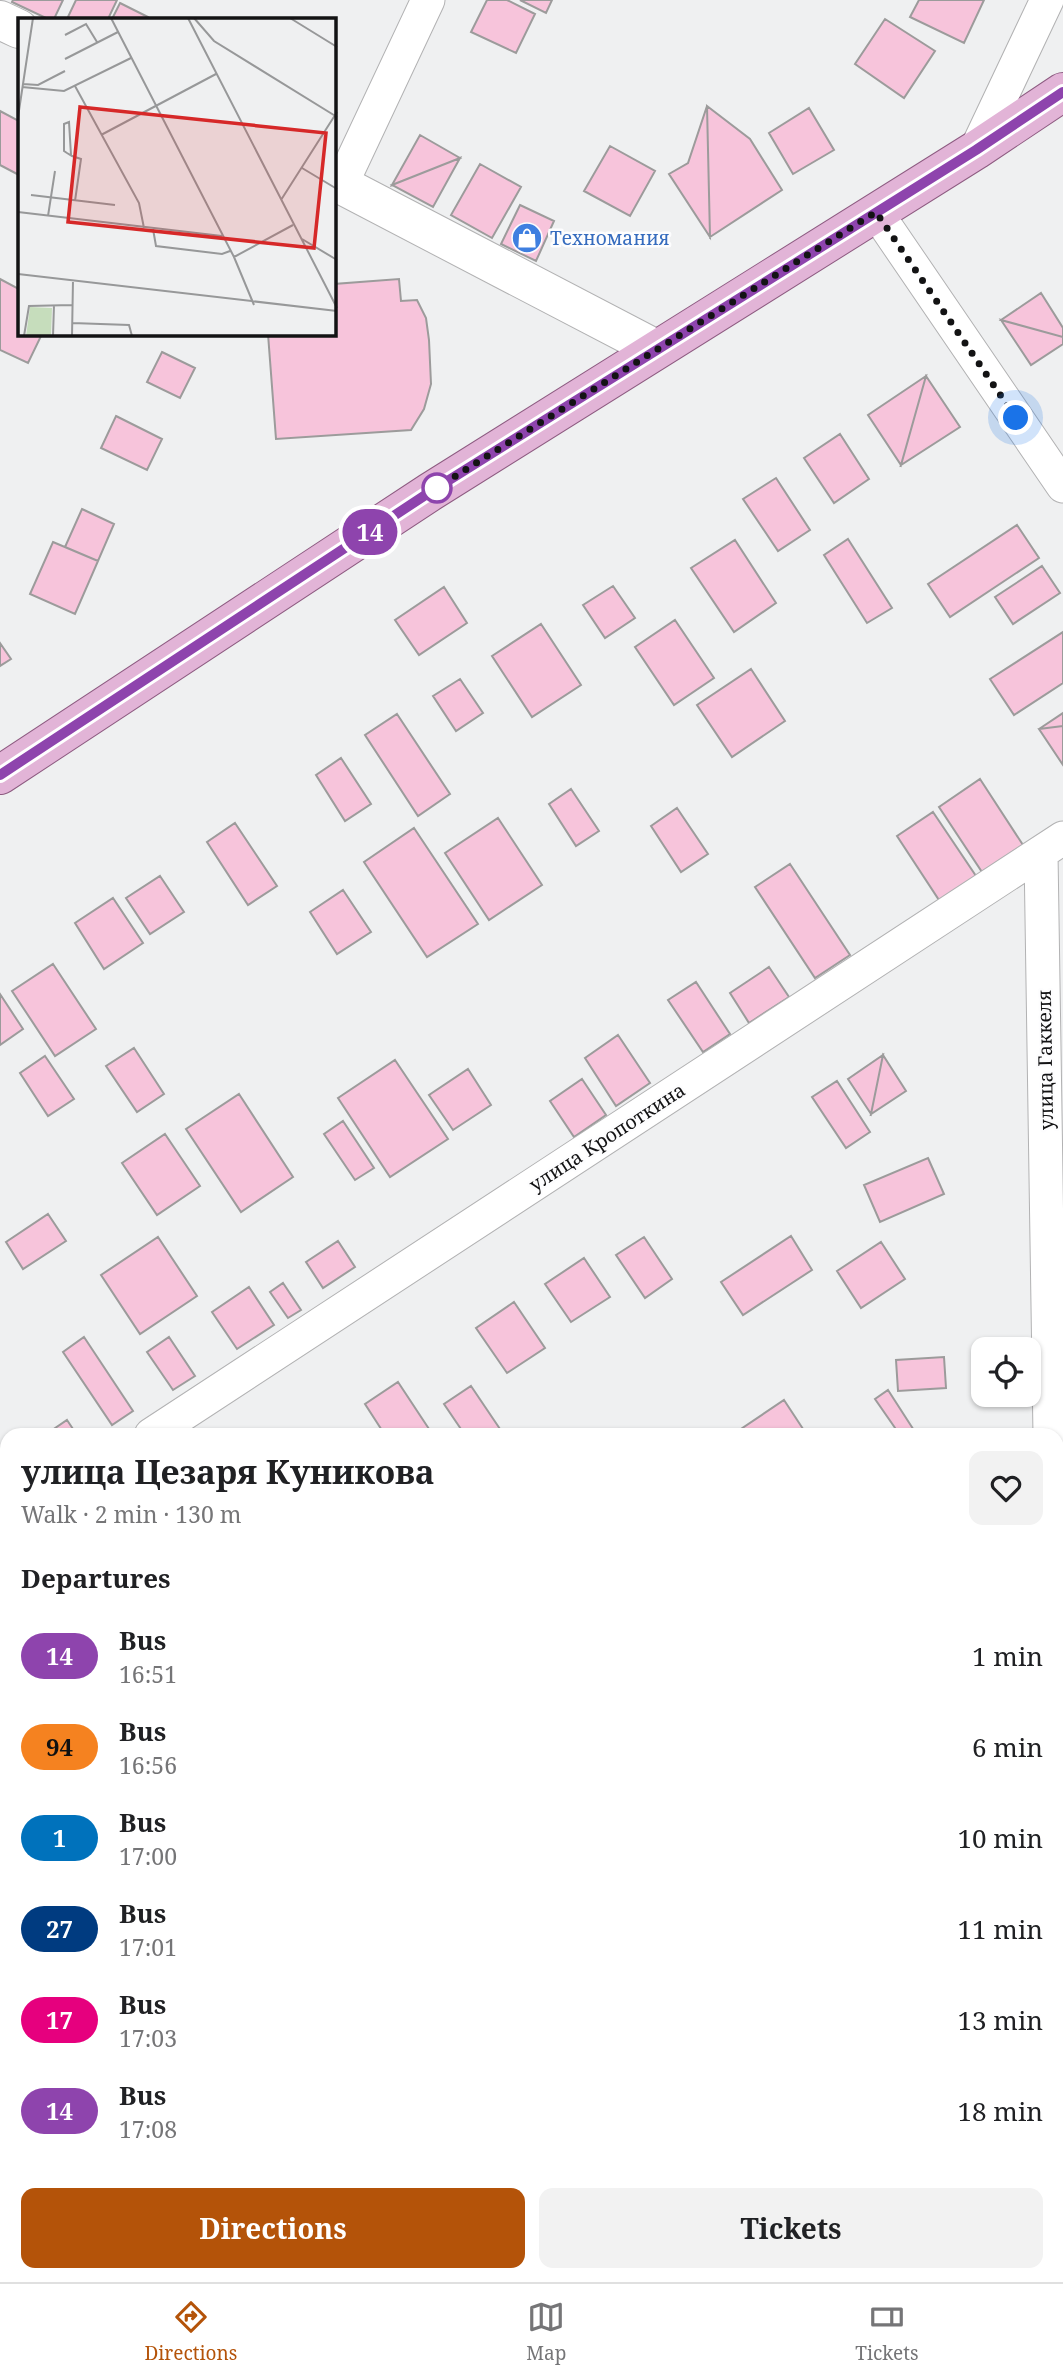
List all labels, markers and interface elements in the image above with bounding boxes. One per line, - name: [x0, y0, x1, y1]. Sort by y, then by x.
- inset map: [18, 18, 336, 336]
- shop icon: Техномания: [510, 221, 544, 255]
- place label: Техномания: [550, 225, 670, 251]
- your location: [998, 400, 1033, 435]
- unlabelled marker: [422, 473, 452, 503]
- line badge: 14: [338, 509, 402, 555]
- text: 14: [356, 515, 384, 548]
- street label: улица Гаккеля: [1031, 989, 1059, 1130]
- street label: улица Кропоткина: [524, 1077, 690, 1197]
- map controls: [971, 1337, 1041, 1407]
- button: locate: [971, 1337, 1041, 1407]
- text: улица Цезаря Куникова: [21, 1449, 435, 1494]
- button: heart: [969, 1451, 1043, 1525]
- text: Walk · 2 min · 130 m: [21, 1498, 241, 1530]
- text: Departures: [21, 1560, 171, 1596]
- text: Bus: [119, 1622, 166, 1658]
- text: 1 min: [972, 1638, 1043, 1674]
- text: 14: [46, 1639, 73, 1672]
- text: 16:51: [119, 1658, 177, 1690]
- text: Bus: [119, 1713, 166, 1749]
- text: 6 min: [972, 1729, 1043, 1765]
- text: 94: [46, 1730, 73, 1763]
- text: 16:56: [119, 1749, 177, 1781]
- text: Bus: [119, 1804, 166, 1840]
- text: 10 min: [958, 1820, 1043, 1856]
- text: 1: [53, 1821, 66, 1854]
- text: 17:00: [119, 1840, 177, 1872]
- text: Bus: [119, 1895, 166, 1931]
- text: 11 min: [958, 1911, 1043, 1947]
- text: 27: [46, 1912, 73, 1945]
- text: 17:01: [119, 1931, 177, 1963]
- text: Bus: [119, 1986, 166, 2022]
- text: 13 min: [958, 2002, 1043, 2038]
- text: 17: [46, 2003, 73, 2036]
- text: 17:03: [119, 2022, 177, 2054]
- text: Bus: [119, 2077, 166, 2113]
- text: 18 min: [958, 2093, 1043, 2129]
- text: 14: [46, 2094, 73, 2127]
- text: 17:08: [119, 2113, 177, 2145]
- button: Directions: [21, 2188, 525, 2268]
- button: Tickets: [539, 2188, 1043, 2268]
- tab: Directions: [144, 2298, 237, 2366]
- tab: Map: [526, 2298, 566, 2366]
- tab: Tickets: [855, 2298, 919, 2366]

